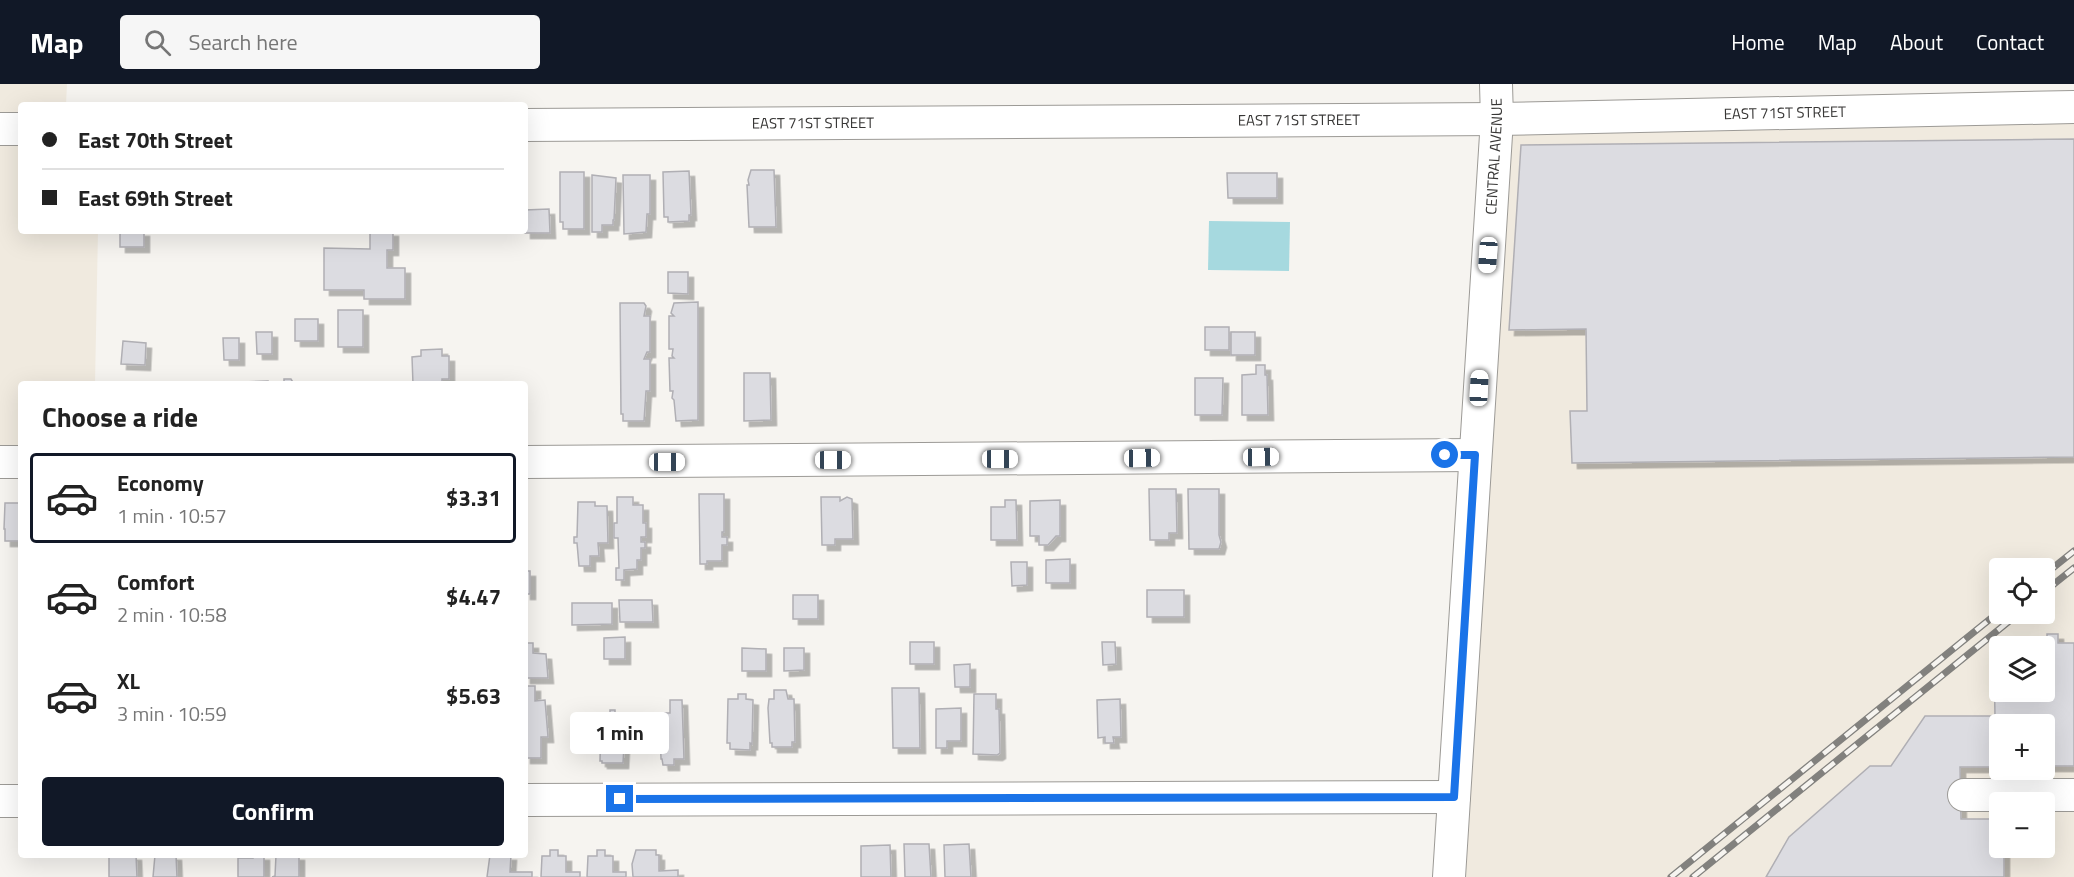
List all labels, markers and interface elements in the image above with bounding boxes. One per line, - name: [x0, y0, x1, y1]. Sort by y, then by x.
- search box: [120, 15, 540, 69]
- text: Map: [30, 21, 84, 64]
- text: Search here: [189, 25, 298, 59]
- icon: search: [141, 26, 174, 59]
- text: Home: [1731, 26, 1785, 58]
- text: Map: [1818, 26, 1857, 58]
- text: About: [1890, 26, 1943, 58]
- text: Contact: [1976, 26, 2044, 58]
- street label: CENTRAL AVENUE: [1479, 98, 1508, 215]
- street label: EAST 71ST STREET: [1723, 100, 1846, 125]
- street label: EAST 71ST STREET: [1238, 108, 1360, 132]
- street label: EAST 71ST STREET: [752, 111, 874, 135]
- text: East 70th Street: [78, 123, 233, 157]
- text: East 69th Street: [78, 181, 233, 215]
- car: [1478, 236, 1498, 274]
- car: [1469, 370, 1489, 406]
- text: Choose a ride: [42, 396, 198, 437]
- route start: [1431, 441, 1458, 468]
- car: [1243, 448, 1279, 466]
- car: [1124, 449, 1160, 467]
- car: [982, 450, 1018, 468]
- car: [815, 451, 851, 469]
- car: [649, 453, 685, 471]
- text: Economy: [117, 466, 204, 500]
- icon: car: [45, 471, 99, 525]
- text: $3.31: [446, 481, 501, 515]
- text: 1 min · 10:57: [117, 500, 227, 531]
- map controls: [1989, 558, 2055, 858]
- button: locate: [1989, 558, 2055, 624]
- text: Comfort: [117, 565, 195, 599]
- icon: car: [45, 570, 99, 624]
- text: $4.47: [446, 580, 501, 614]
- text: 2 min · 10:58: [117, 599, 227, 630]
- button: layers: [1989, 636, 2055, 702]
- text: XL: [117, 664, 140, 698]
- icon: car: [45, 669, 99, 723]
- text: $5.63: [446, 679, 501, 713]
- text: 3 min · 10:59: [117, 698, 227, 729]
- callout: 1 min: [570, 712, 670, 754]
- button: +: [1989, 714, 2055, 780]
- text: 1 min: [595, 717, 644, 748]
- button: Confirm: [42, 777, 504, 846]
- route end: [606, 785, 633, 812]
- button: −: [1989, 792, 2055, 858]

